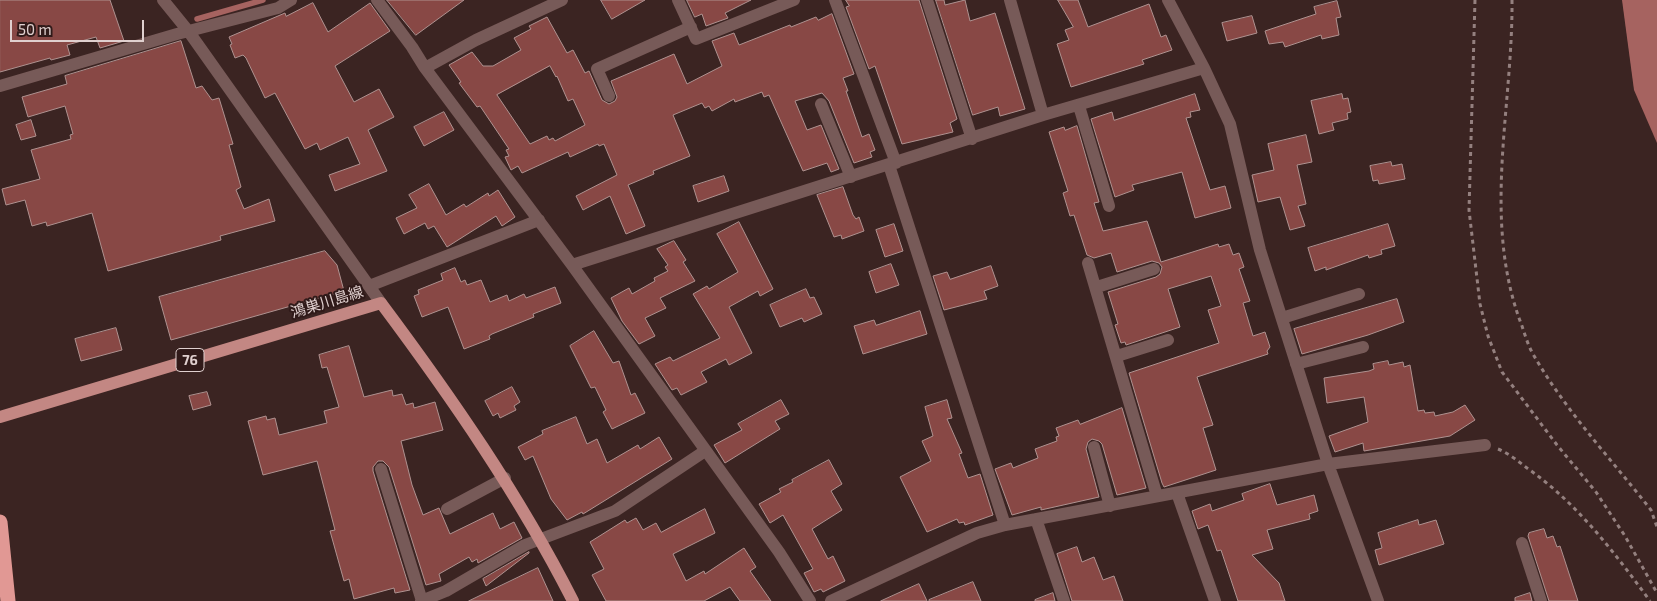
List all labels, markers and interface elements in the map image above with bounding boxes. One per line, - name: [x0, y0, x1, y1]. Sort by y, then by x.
- scale bar: [12, 10, 146, 42]
- text: 50 m: [18, 20, 52, 38]
- street label: 鴻巣川島線: [289, 282, 365, 322]
- road number: 76: [176, 348, 204, 372]

